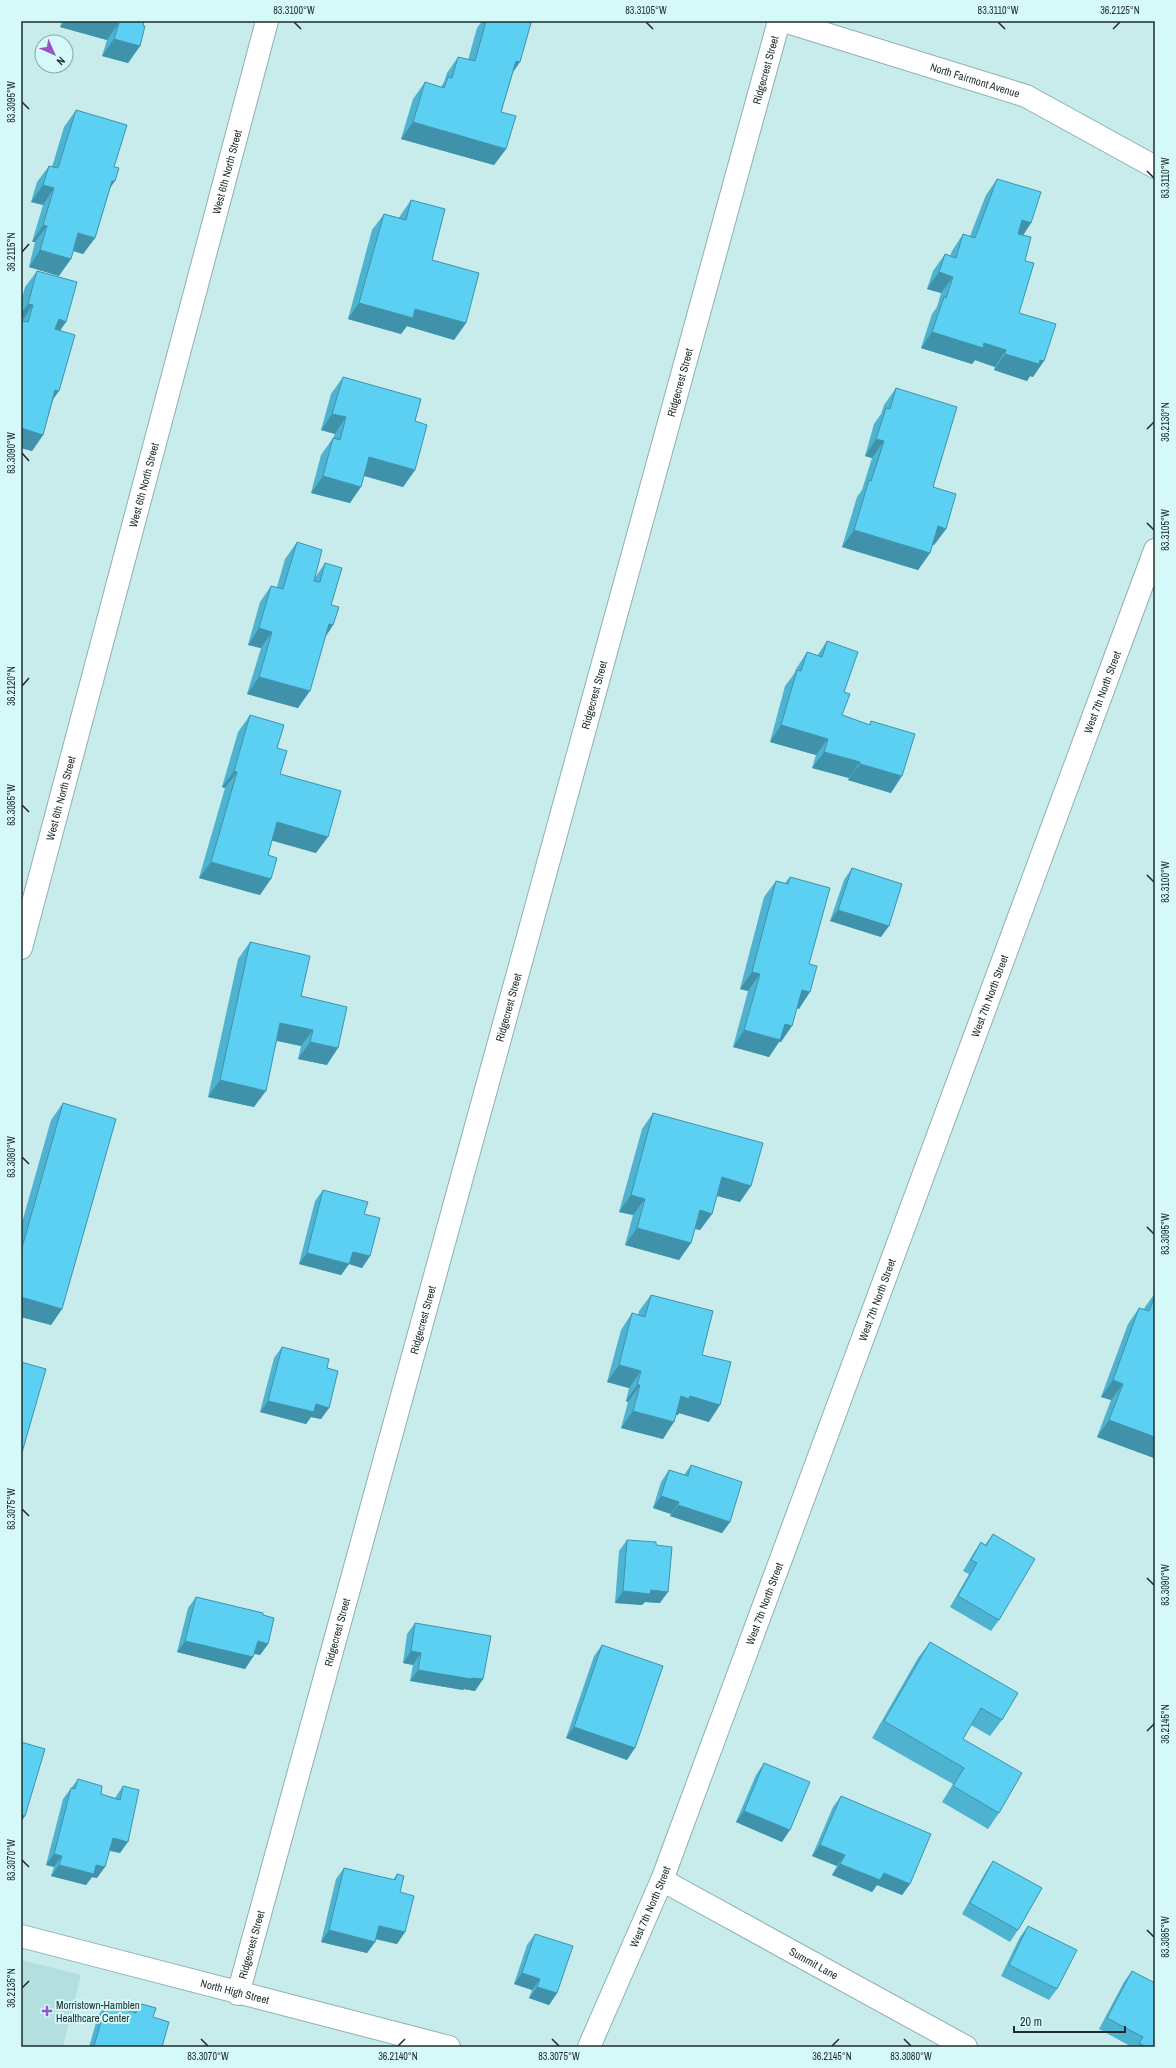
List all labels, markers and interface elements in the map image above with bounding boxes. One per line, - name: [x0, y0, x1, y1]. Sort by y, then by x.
- text: 83.3100°W: [273, 4, 315, 17]
- text: 83.3105°W: [625, 4, 667, 17]
- text: 83.3110°W: [978, 4, 1019, 17]
- text: 36.2125°N: [1100, 4, 1140, 17]
- north arrow: [34, 34, 74, 74]
- street label: Ridgecrest Street: [750, 34, 782, 106]
- text: N: [54, 54, 68, 68]
- street label: North Fairmont Avenue: [929, 60, 1021, 101]
- text: 83.3095°W: [5, 81, 18, 123]
- street label: West 6th North Street: [209, 128, 245, 216]
- text: 83.3110°W: [1159, 157, 1172, 198]
- text: 36.2115°N: [5, 232, 18, 271]
- street label: Ridgecrest Street: [664, 346, 696, 418]
- text: 36.2130°N: [1159, 402, 1172, 442]
- text: 83.3090°W: [5, 432, 18, 474]
- street label: West 6th North Street: [126, 441, 162, 529]
- text: 83.3105°W: [1159, 509, 1172, 551]
- street label: West 7th North Street: [1081, 649, 1124, 735]
- street label: Ridgecrest Street: [578, 659, 610, 731]
- text: 36.2120°N: [5, 666, 18, 706]
- street label: West 6th North Street: [43, 754, 79, 842]
- text: 83.3085°W: [5, 784, 18, 826]
- text: 83.3100°W: [1159, 861, 1172, 903]
- street label: West 7th North Street: [968, 952, 1011, 1039]
- street label: Ridgecrest Street: [492, 971, 525, 1043]
- text: 83.3080°W: [5, 1136, 18, 1178]
- text: 83.3095°W: [1159, 1213, 1172, 1255]
- street label: West 7th North Street: [855, 1256, 899, 1343]
- street label: Ridgecrest Street: [407, 1284, 439, 1356]
- text: 83.3075°W: [5, 1488, 18, 1530]
- street label: West 7th North Street: [743, 1560, 786, 1647]
- text: 83.3090°W: [1159, 1564, 1172, 1606]
- street label: Ridgecrest Street: [321, 1596, 353, 1668]
- text: 36.2145°N: [1159, 1704, 1172, 1744]
- text: 83.3070°W: [5, 1839, 18, 1881]
- street label: West 7th North Street: [626, 1864, 674, 1949]
- street label: Ridgecrest Street: [235, 1909, 268, 1981]
- text: 83.3085°W: [1159, 1916, 1172, 1958]
- street label: Summit Lane: [787, 1944, 841, 1982]
- text: 36.2135°N: [5, 1968, 18, 2008]
- street label: North High Street: [199, 1976, 271, 2007]
- place label: Morristown-Hamblen Healthcare Center: [56, 1998, 140, 2025]
- marker: Morristown-Hamblen Healthcare Center: [41, 2005, 53, 2017]
- scale bar: [1014, 2008, 1125, 2034]
- text: 20 m: [1020, 2014, 1042, 2030]
- text: 83.3070°W: [187, 2050, 229, 2063]
- text: 36.2140°N: [378, 2050, 418, 2063]
- text: 83.3075°W: [538, 2050, 580, 2063]
- text: 36.2145°N: [812, 2050, 852, 2063]
- text: 83.3080°W: [890, 2050, 932, 2063]

